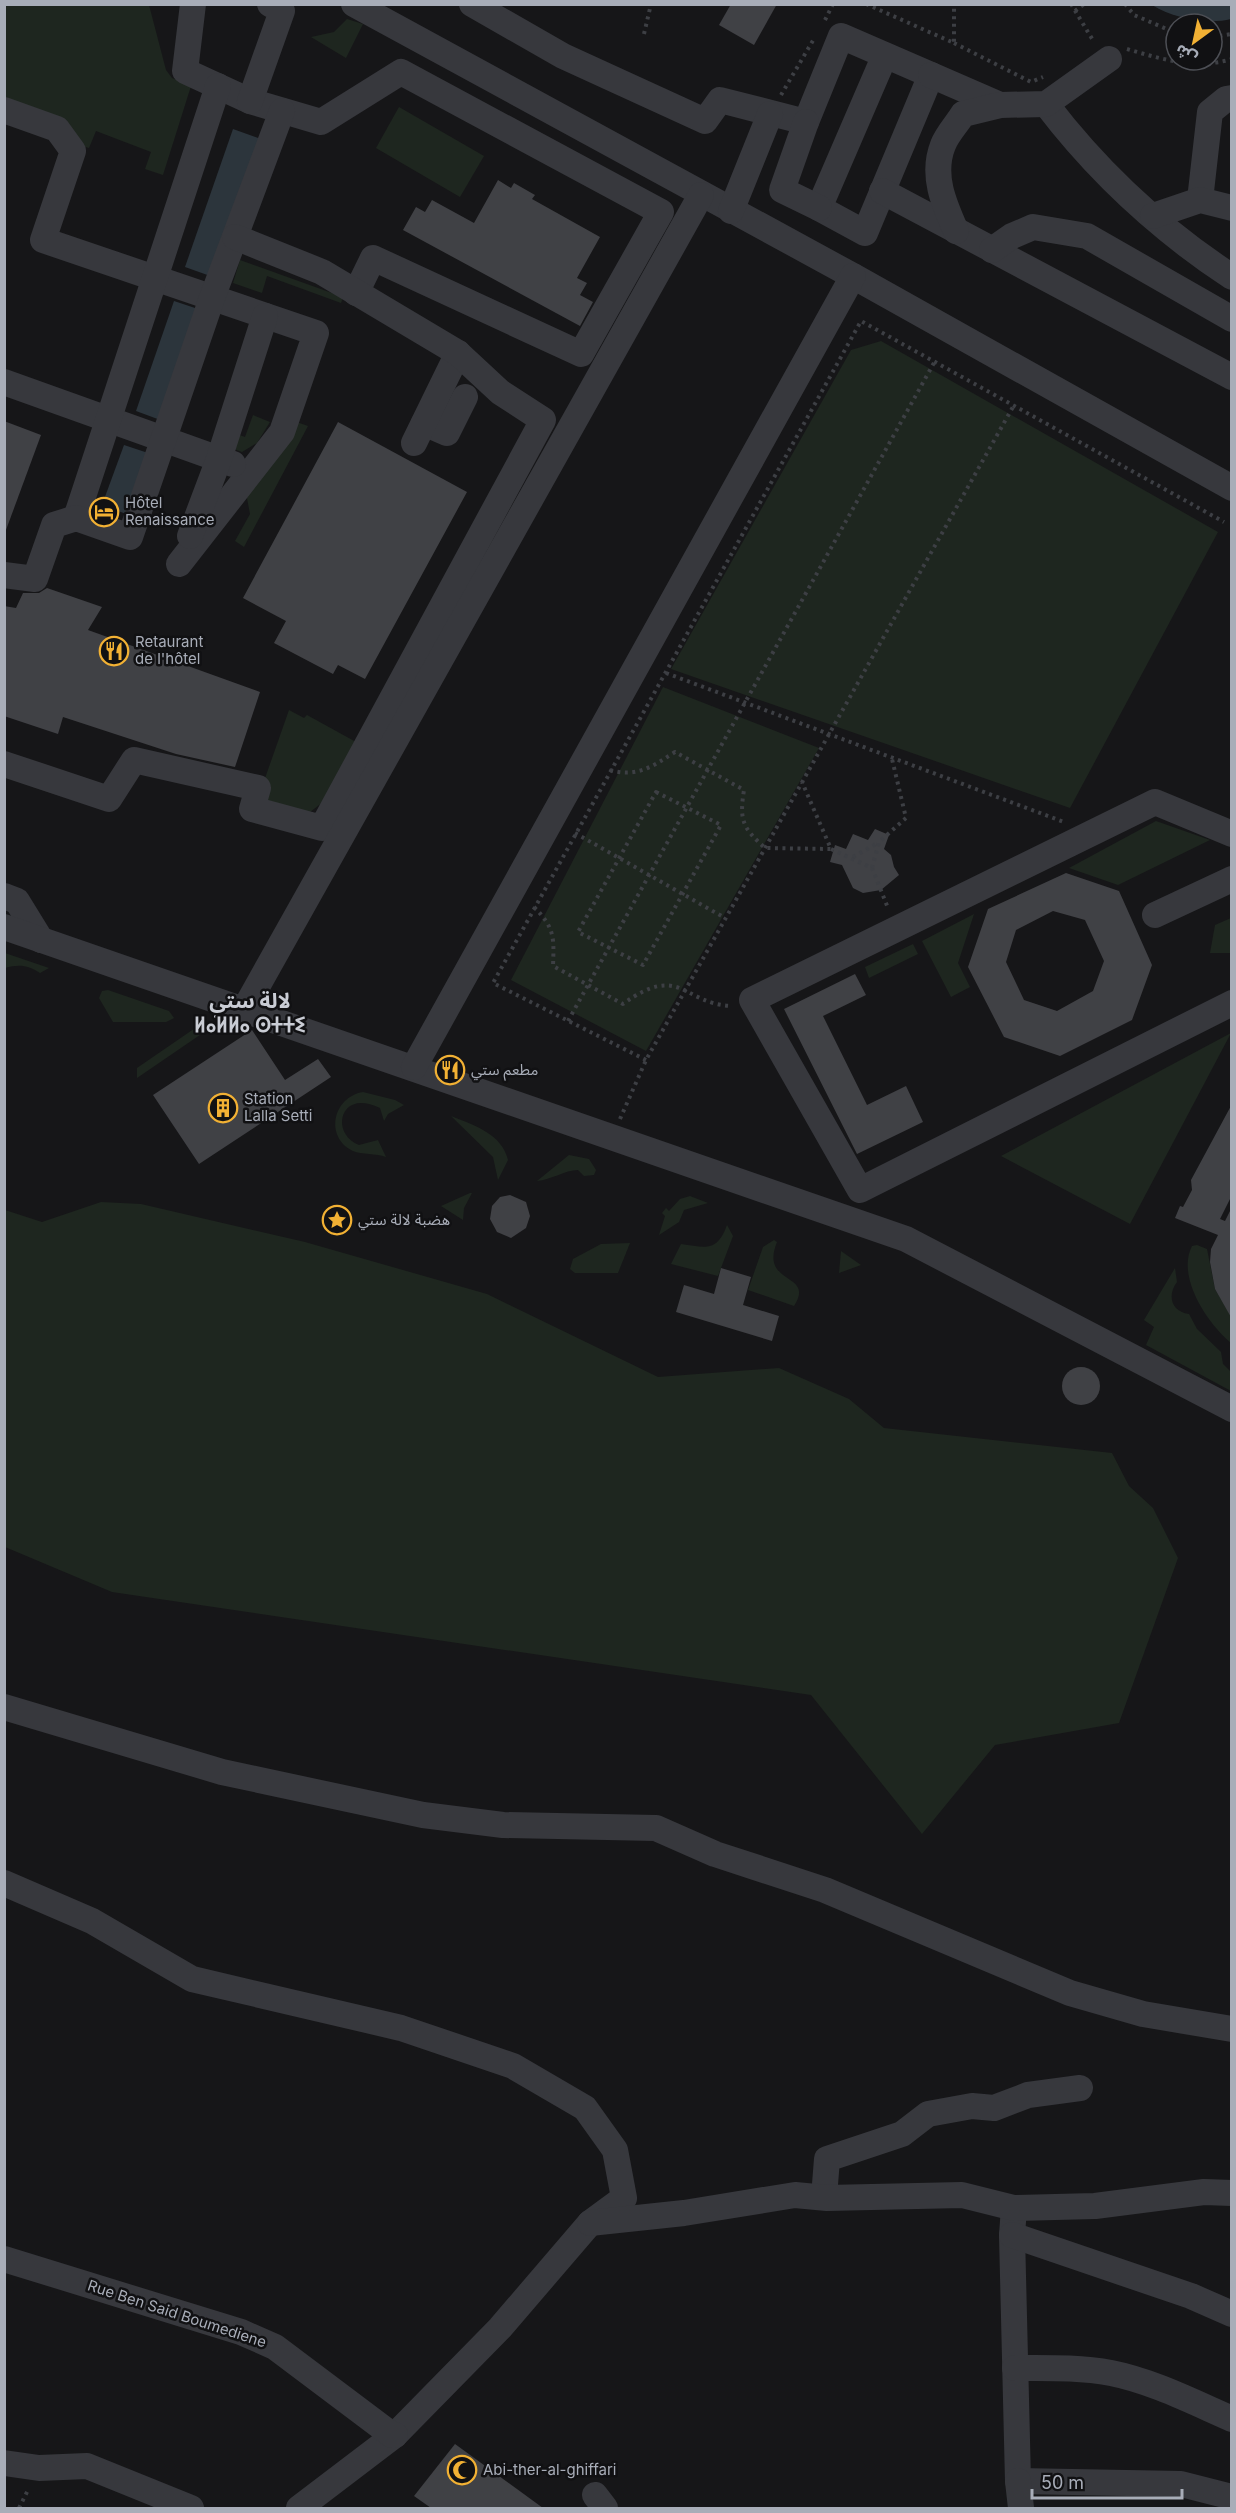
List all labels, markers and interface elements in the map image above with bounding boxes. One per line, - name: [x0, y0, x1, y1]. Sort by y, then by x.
- north arrow: [1164, 12, 1224, 72]
- text: ش: [1171, 40, 1200, 69]
- place label: Hôtel Renaissance: [125, 493, 215, 529]
- hotel icon: Hôtel Renaissance: [88, 496, 120, 528]
- place label: Retaurant de l'hôtel: [135, 632, 203, 668]
- restaurant icon: Retaurant de l'hôtel: [98, 635, 130, 667]
- district label: لالة ستي ⵍⴰⵍⵍⴰ ⵙⵜⵜⵉ: [194, 988, 306, 1037]
- restaurant icon: مطعم ستي: [434, 1054, 466, 1086]
- place label: مطعم ستي: [471, 1060, 538, 1081]
- place label: Station Lalla Setti: [244, 1089, 312, 1125]
- building icon: Station Lalla Setti: [207, 1092, 239, 1124]
- place icon: هضبة لالة ستي: [321, 1204, 353, 1236]
- place label: هضبة لالة ستي: [358, 1210, 450, 1231]
- street label: Rue Ben Said Boumediene: [85, 2276, 269, 2351]
- mosque icon: Abi-ther-al-ghiffari: [446, 2454, 478, 2486]
- place label: Abi-ther-al-ghiffari: [483, 2460, 616, 2479]
- scale bar: [1032, 2462, 1182, 2500]
- text: 50 m: [1041, 2472, 1084, 2493]

